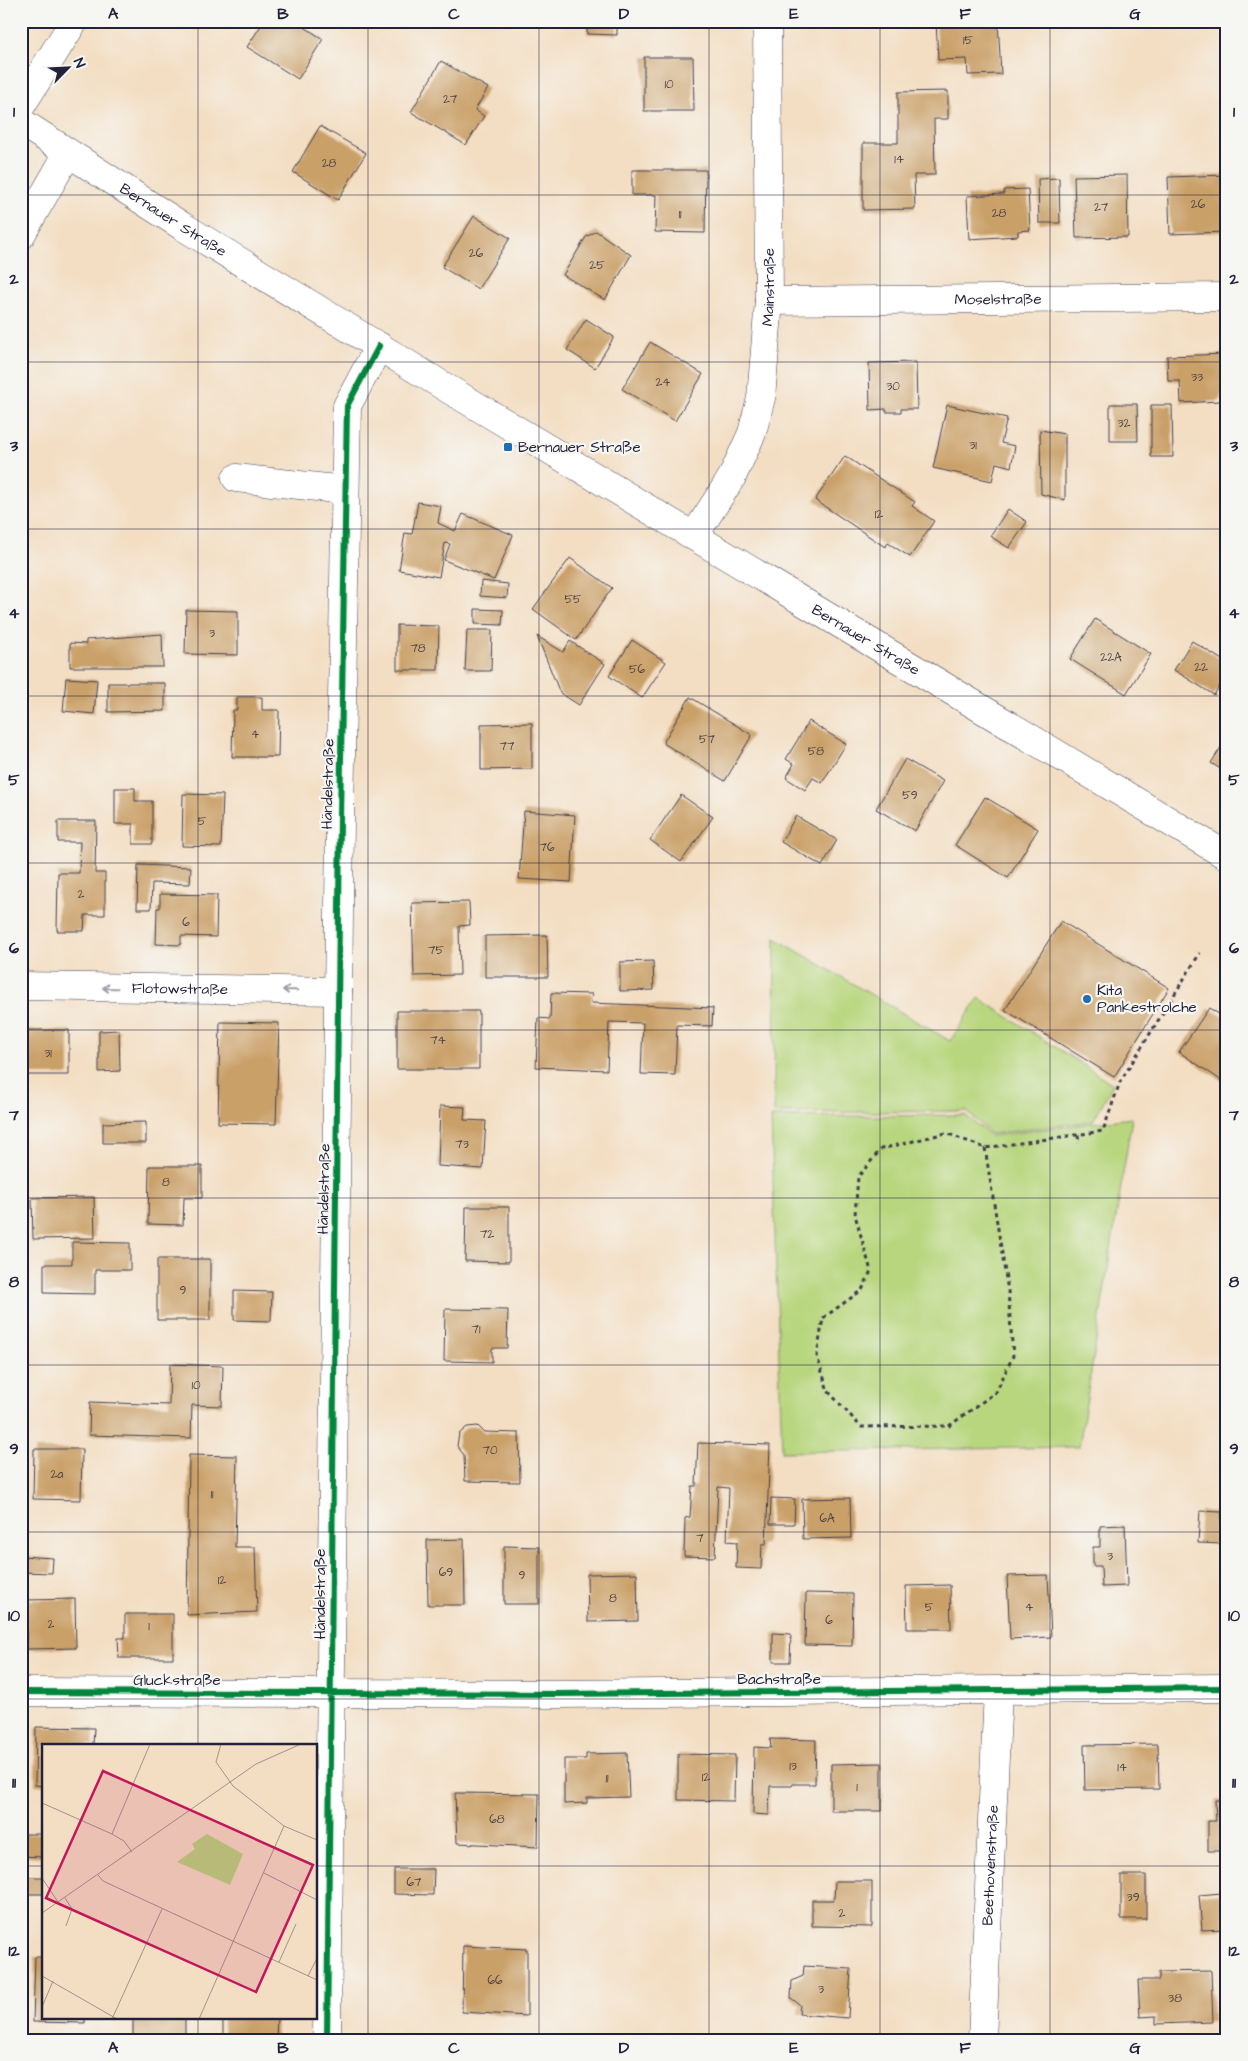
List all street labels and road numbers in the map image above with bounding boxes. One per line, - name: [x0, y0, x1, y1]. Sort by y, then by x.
- street label: Bernauer Straße: [116, 178, 231, 261]
- street label: Mainstraße: [756, 248, 780, 327]
- street label: Moselstraße: [954, 288, 1042, 310]
- street label: Bernauer Straße: [808, 599, 924, 680]
- street label: Händelstraße: [317, 738, 339, 830]
- street label: Flotowstraße: [132, 977, 228, 1000]
- street label: Händelstraße: [313, 1143, 335, 1235]
- street label: Händelstraße: [310, 1549, 331, 1639]
- street label: Bachstraße: [737, 1669, 821, 1690]
- street label: Gluckstraße: [133, 1670, 221, 1691]
- street label: Beethovenstraße: [977, 1804, 1003, 1926]

